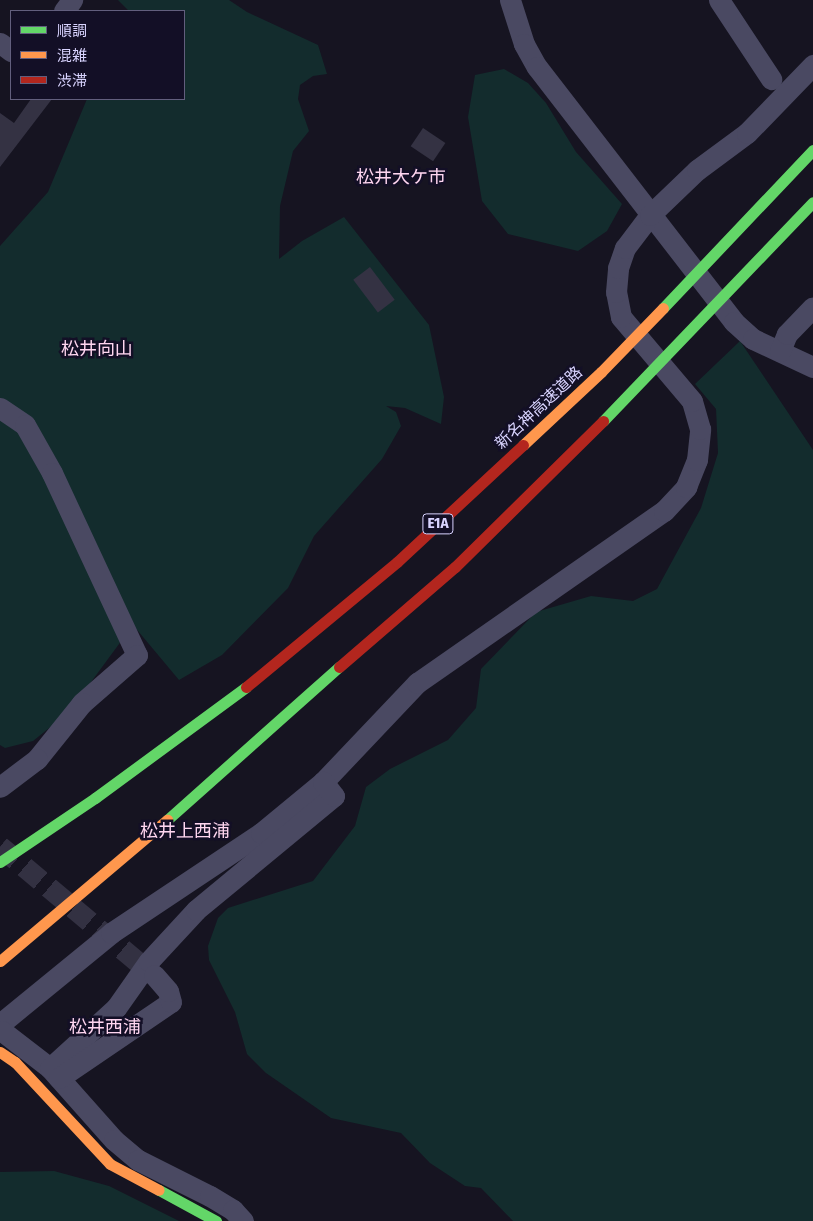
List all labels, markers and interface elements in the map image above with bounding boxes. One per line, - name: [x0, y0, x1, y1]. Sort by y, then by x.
- legend: [10, 10, 185, 100]
- text: 順調: [57, 22, 87, 40]
- text: 混雑: [57, 47, 87, 65]
- text: 渋滞: [57, 72, 87, 90]
- district label: 松井大ケ市: [356, 166, 446, 188]
- district label: 松井向山: [61, 338, 133, 360]
- street label: 新名神高速道路: [491, 363, 587, 453]
- road number: E1A: [422, 512, 454, 536]
- district label: 松井上西浦: [140, 820, 230, 842]
- district label: 松井西浦: [69, 1016, 141, 1038]

